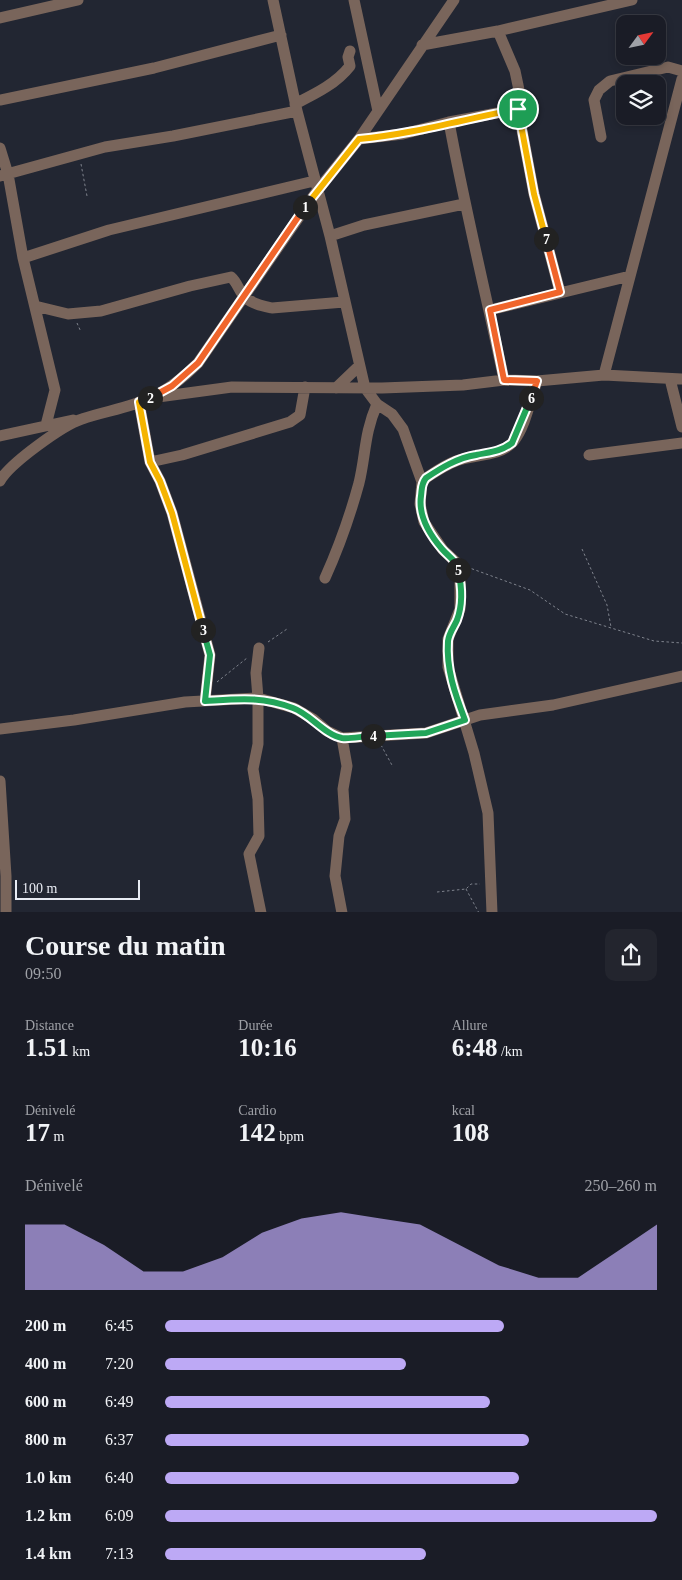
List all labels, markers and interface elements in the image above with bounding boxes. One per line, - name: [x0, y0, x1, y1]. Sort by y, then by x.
- north arrow: [616, 15, 666, 65]
- map controls: [616, 15, 666, 125]
- button: layers: [616, 75, 666, 125]
- pin: [497, 88, 539, 130]
- icon: arrive: [504, 95, 532, 123]
- pin: 1: [292, 194, 318, 220]
- text: 1: [302, 200, 309, 215]
- pin: 7: [534, 226, 558, 252]
- text: 7: [543, 232, 550, 247]
- pin: 2: [138, 386, 162, 410]
- pin: 6: [518, 386, 544, 410]
- text: 2: [147, 391, 154, 406]
- text: 6: [528, 391, 535, 406]
- pin: 5: [446, 558, 470, 582]
- text: 5: [455, 563, 462, 578]
- pin: 3: [190, 618, 216, 642]
- text: 3: [200, 623, 207, 638]
- pin: 4: [360, 724, 386, 748]
- text: 4: [370, 729, 377, 744]
- scale bar: [15, 878, 140, 901]
- text: 100 m: [22, 881, 57, 896]
- button: share: [605, 929, 657, 981]
- text: Course du matin: [25, 930, 226, 961]
- text: 09:50: [25, 965, 61, 982]
- text: Distance: [25, 1018, 74, 1033]
- text: Durée: [238, 1018, 273, 1033]
- text: Allure: [452, 1018, 487, 1033]
- text: 1.51: [25, 1034, 69, 1061]
- text: 10:16: [238, 1034, 297, 1061]
- text: 6:48: [452, 1034, 497, 1061]
- text: km: [69, 1044, 90, 1059]
- text: /km: [497, 1044, 523, 1059]
- text: Dénivelé: [25, 1103, 76, 1118]
- text: Cardio: [238, 1103, 276, 1118]
- text: kcal: [452, 1103, 475, 1118]
- text: 17: [25, 1119, 50, 1146]
- text: 142: [238, 1119, 276, 1146]
- text: 108: [452, 1119, 489, 1146]
- text: m: [50, 1129, 64, 1144]
- text: bpm: [276, 1129, 304, 1144]
- text: Dénivelé: [25, 1177, 83, 1194]
- text: 250–260 m: [585, 1177, 657, 1194]
- text: 200 m: [25, 1317, 66, 1334]
- text: 6:45: [105, 1317, 133, 1334]
- text: 400 m: [25, 1355, 66, 1372]
- text: 7:20: [105, 1355, 133, 1372]
- text: 600 m: [25, 1393, 66, 1410]
- text: 6:49: [105, 1393, 133, 1410]
- text: 800 m: [25, 1431, 66, 1448]
- text: 6:37: [105, 1431, 133, 1448]
- text: 1.0 km: [25, 1469, 71, 1486]
- text: 6:40: [105, 1469, 133, 1486]
- text: 1.2 km: [25, 1507, 71, 1524]
- text: 6:09: [105, 1507, 133, 1524]
- text: 1.4 km: [25, 1545, 71, 1562]
- text: 7:13: [105, 1545, 133, 1562]

